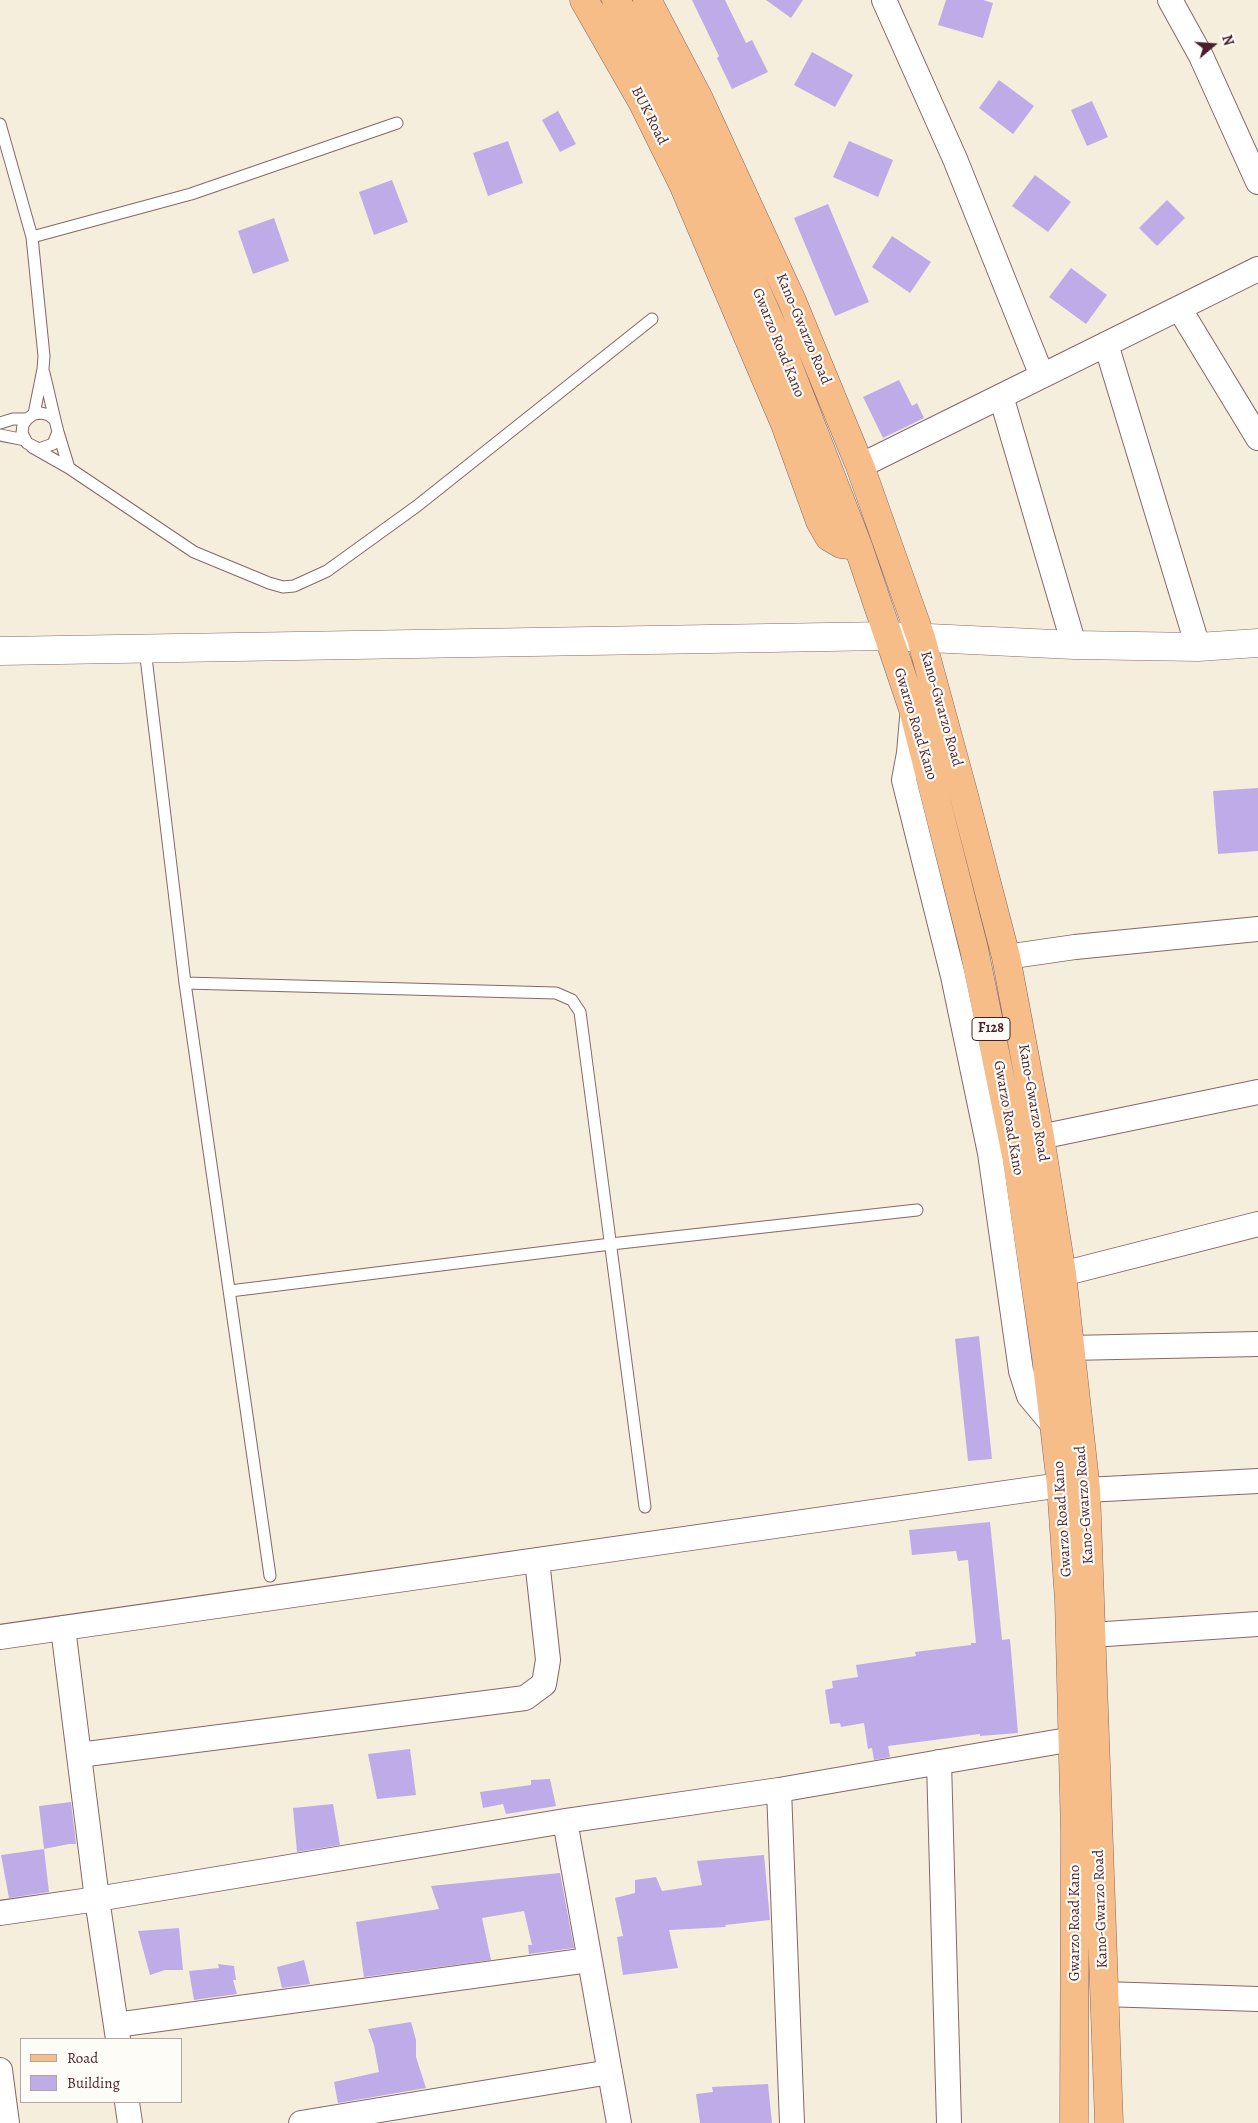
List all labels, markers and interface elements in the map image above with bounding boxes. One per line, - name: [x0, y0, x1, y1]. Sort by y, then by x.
- north arrow: [1188, 20, 1238, 70]
- text: N: [1217, 32, 1238, 48]
- street label: BUK Road: [627, 84, 671, 148]
- street label: Kano-Gwarzo Road: [771, 271, 835, 387]
- street label: Gwarzo Road Kano: [748, 286, 808, 400]
- street label: Kano-Gwarzo Road: [916, 649, 966, 769]
- street label: Gwarzo Road Kano: [889, 666, 941, 782]
- road number: F128: [972, 1018, 1010, 1040]
- street label: Kano-Gwarzo Road: [1014, 1043, 1052, 1163]
- street label: Gwarzo Road Kano: [989, 1059, 1027, 1177]
- street label: Kano-Gwarzo Road: [1072, 1445, 1098, 1565]
- street label: Gwarzo Road Kano: [1050, 1460, 1076, 1578]
- street label: Kano-Gwarzo Road: [1090, 1849, 1112, 1969]
- street label: Gwarzo Road Kano: [1066, 1865, 1084, 1981]
- legend: [20, 2038, 182, 2103]
- text: Road: [67, 2048, 98, 2068]
- text: Building: [67, 2073, 120, 2093]

